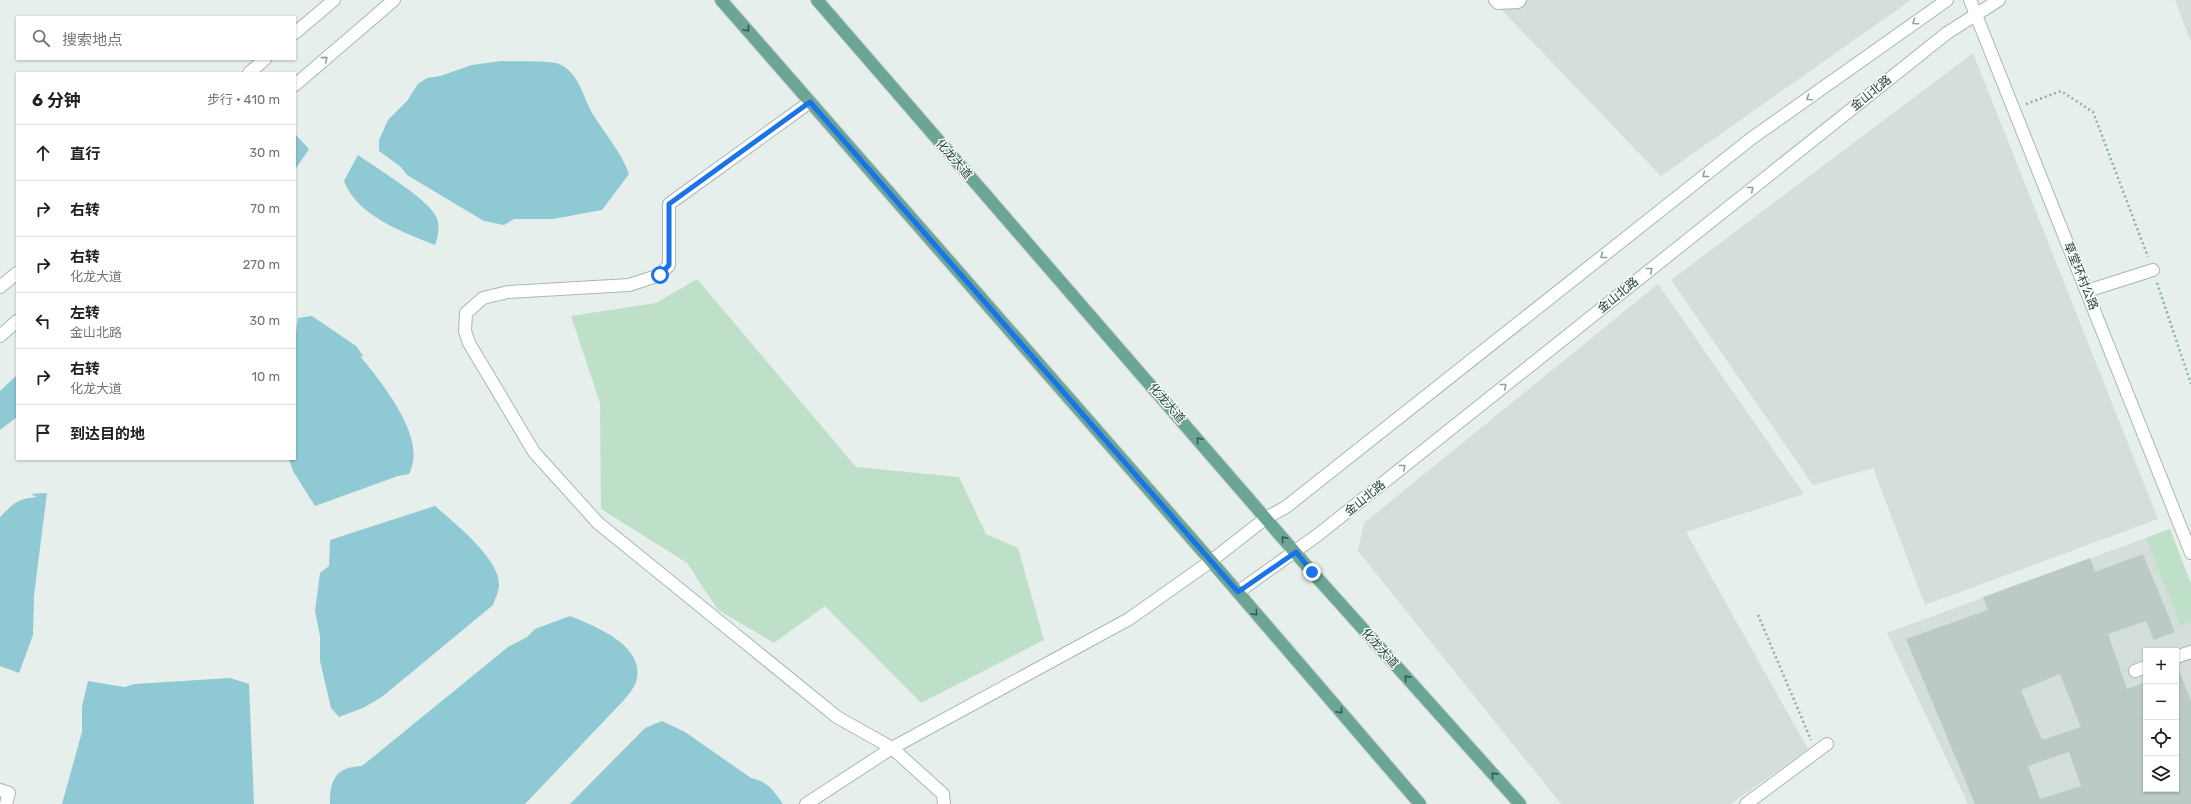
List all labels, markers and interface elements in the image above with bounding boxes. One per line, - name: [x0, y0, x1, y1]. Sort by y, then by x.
- search box: [16, 16, 296, 60]
- one-way arrow: [1913, 17, 1920, 24]
- one-way arrow: [742, 25, 749, 32]
- icon: search: [30, 27, 52, 49]
- text: 搜索地点: [62, 31, 122, 49]
- one-way arrow: [320, 57, 327, 64]
- street label: 金山北路: [1848, 72, 1894, 114]
- text: 6 分钟: [32, 90, 81, 110]
- text: 步行 · 410 m: [207, 92, 280, 107]
- one-way arrow: [1807, 93, 1814, 100]
- street label: 化龙大道: [933, 136, 975, 182]
- icon: ahead: [32, 142, 54, 164]
- text: 直行: [70, 145, 100, 163]
- text: 30 m: [249, 145, 280, 160]
- one-way arrow: [1703, 171, 1710, 178]
- one-way arrow: [1747, 187, 1754, 194]
- icon: right: [32, 198, 54, 220]
- text: 右转: [70, 201, 100, 219]
- text: 70 m: [250, 201, 280, 216]
- street label: 草堂环村公路: [2061, 240, 2101, 312]
- text: 右转: [70, 248, 100, 266]
- one-way arrow: [1601, 251, 1608, 258]
- icon: right: [32, 254, 54, 276]
- text: 270 m: [243, 257, 280, 272]
- route start: [651, 266, 669, 284]
- one-way arrow: [1645, 268, 1652, 275]
- text: 化龙大道: [70, 269, 122, 284]
- street label: 金山北路: [1595, 274, 1641, 316]
- text: 左转: [70, 304, 100, 322]
- icon: left: [32, 310, 54, 332]
- text: 30 m: [249, 313, 280, 328]
- text: 金山北路: [70, 325, 122, 340]
- text: 右转: [70, 360, 100, 378]
- icon: right: [32, 366, 54, 388]
- text: 10 m: [251, 369, 280, 384]
- street label: 化龙大道: [1146, 380, 1188, 426]
- text: 化龙大道: [70, 381, 122, 396]
- one-way arrow: [1500, 384, 1507, 391]
- icon: arrive: [32, 422, 54, 444]
- text: 到达目的地: [70, 425, 145, 443]
- one-way arrow: [1196, 438, 1203, 445]
- one-way arrow: [1398, 465, 1405, 472]
- street label: 金山北路: [1342, 477, 1388, 519]
- one-way arrow: [1281, 536, 1288, 544]
- route end: [1303, 563, 1321, 581]
- one-way arrow: [1251, 608, 1258, 615]
- street label: 化龙大道: [1359, 625, 1401, 671]
- map controls: [2143, 648, 2179, 792]
- button: +: [2143, 648, 2179, 684]
- one-way arrow: [1404, 675, 1412, 683]
- button: −: [2143, 684, 2179, 720]
- one-way arrow: [1335, 707, 1342, 714]
- button: locate: [2143, 720, 2179, 756]
- button: layers: [2143, 756, 2179, 792]
- one-way arrow: [1491, 772, 1498, 780]

